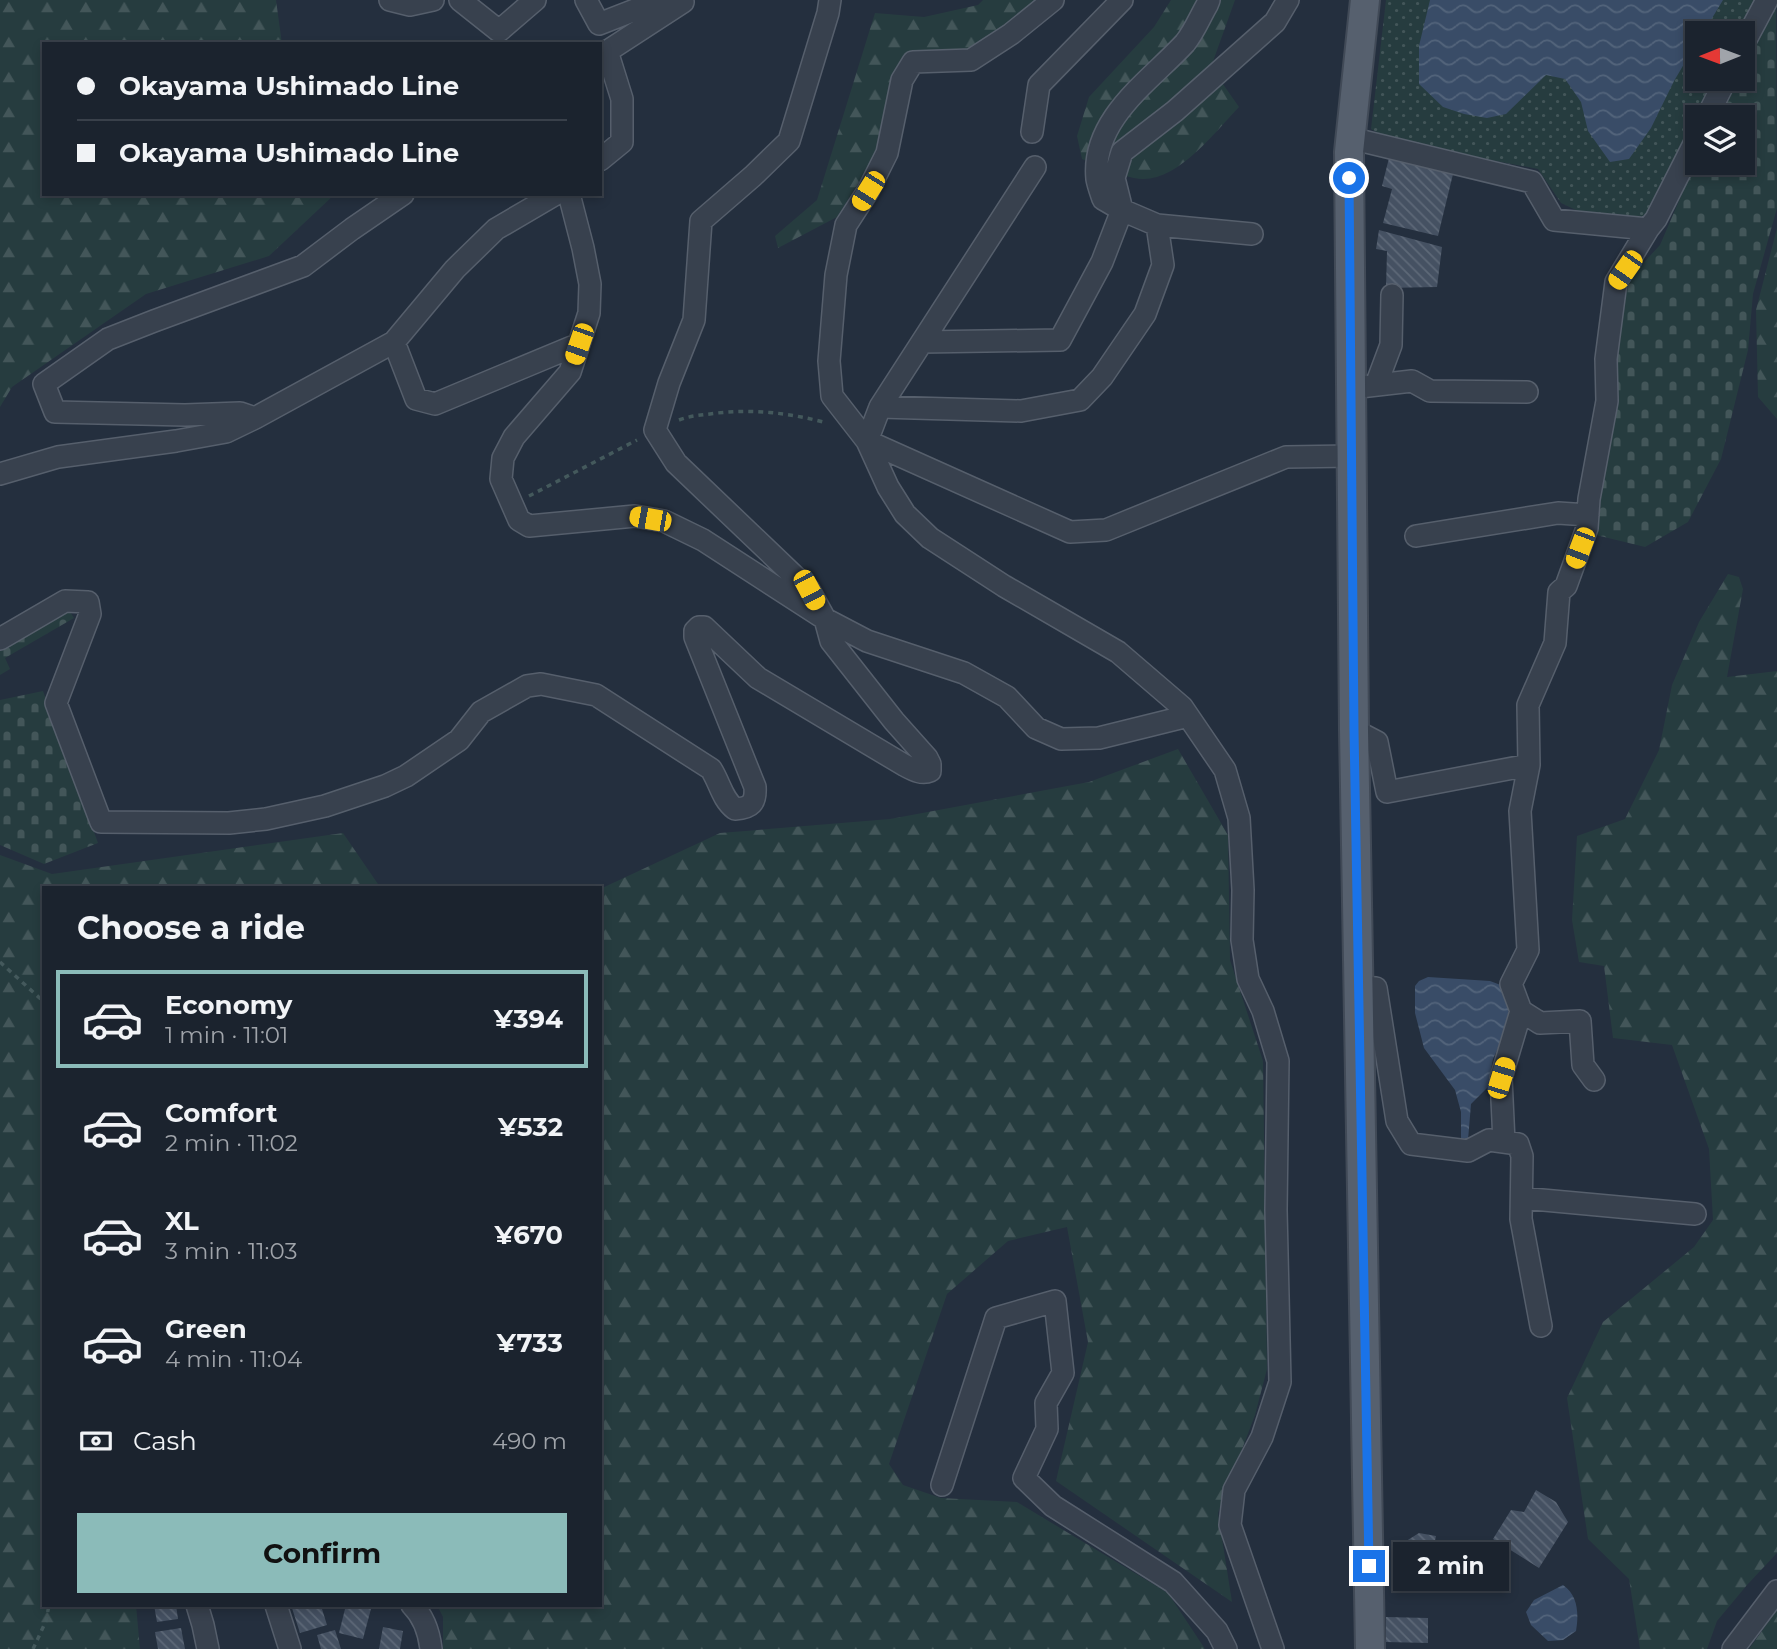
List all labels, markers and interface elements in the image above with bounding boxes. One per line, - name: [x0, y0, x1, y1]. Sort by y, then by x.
- north arrow: [1685, 21, 1755, 91]
- map controls: [1685, 21, 1755, 175]
- text: Okayama Ushimado Line: [119, 70, 459, 102]
- button: layers: [1685, 105, 1755, 175]
- text: Okayama Ushimado Line: [119, 137, 459, 169]
- route start: [1333, 162, 1365, 194]
- car: [848, 168, 889, 214]
- car: [1605, 247, 1646, 293]
- car: [563, 321, 596, 367]
- car: [628, 505, 673, 533]
- car: [1563, 525, 1598, 571]
- car: [790, 567, 829, 613]
- text: Choose a ride: [77, 908, 305, 947]
- icon: car: [81, 988, 144, 1051]
- text: Economy: [165, 989, 292, 1021]
- text: ¥394: [494, 1003, 563, 1035]
- text: 1 min · 11:01: [165, 1021, 288, 1049]
- car: [1485, 1055, 1518, 1101]
- icon: car: [81, 1096, 144, 1159]
- text: Comfort: [165, 1097, 277, 1129]
- text: ¥532: [498, 1111, 563, 1143]
- text: 2 min · 11:02: [165, 1129, 298, 1157]
- icon: car: [81, 1204, 144, 1267]
- text: XL: [165, 1205, 199, 1237]
- text: ¥670: [494, 1219, 563, 1251]
- text: 3 min · 11:03: [165, 1237, 297, 1265]
- icon: car: [81, 1312, 144, 1375]
- text: Green: [165, 1313, 247, 1345]
- text: ¥733: [497, 1327, 563, 1359]
- text: 4 min · 11:04: [165, 1345, 302, 1373]
- icon: cash: [77, 1422, 115, 1460]
- text: Cash: [133, 1425, 197, 1457]
- text: 490 m: [492, 1427, 567, 1455]
- button: Confirm: [77, 1513, 567, 1593]
- callout: 2 min: [1394, 1542, 1509, 1590]
- route end: [1353, 1550, 1385, 1582]
- text: 2 min: [1417, 1552, 1485, 1580]

